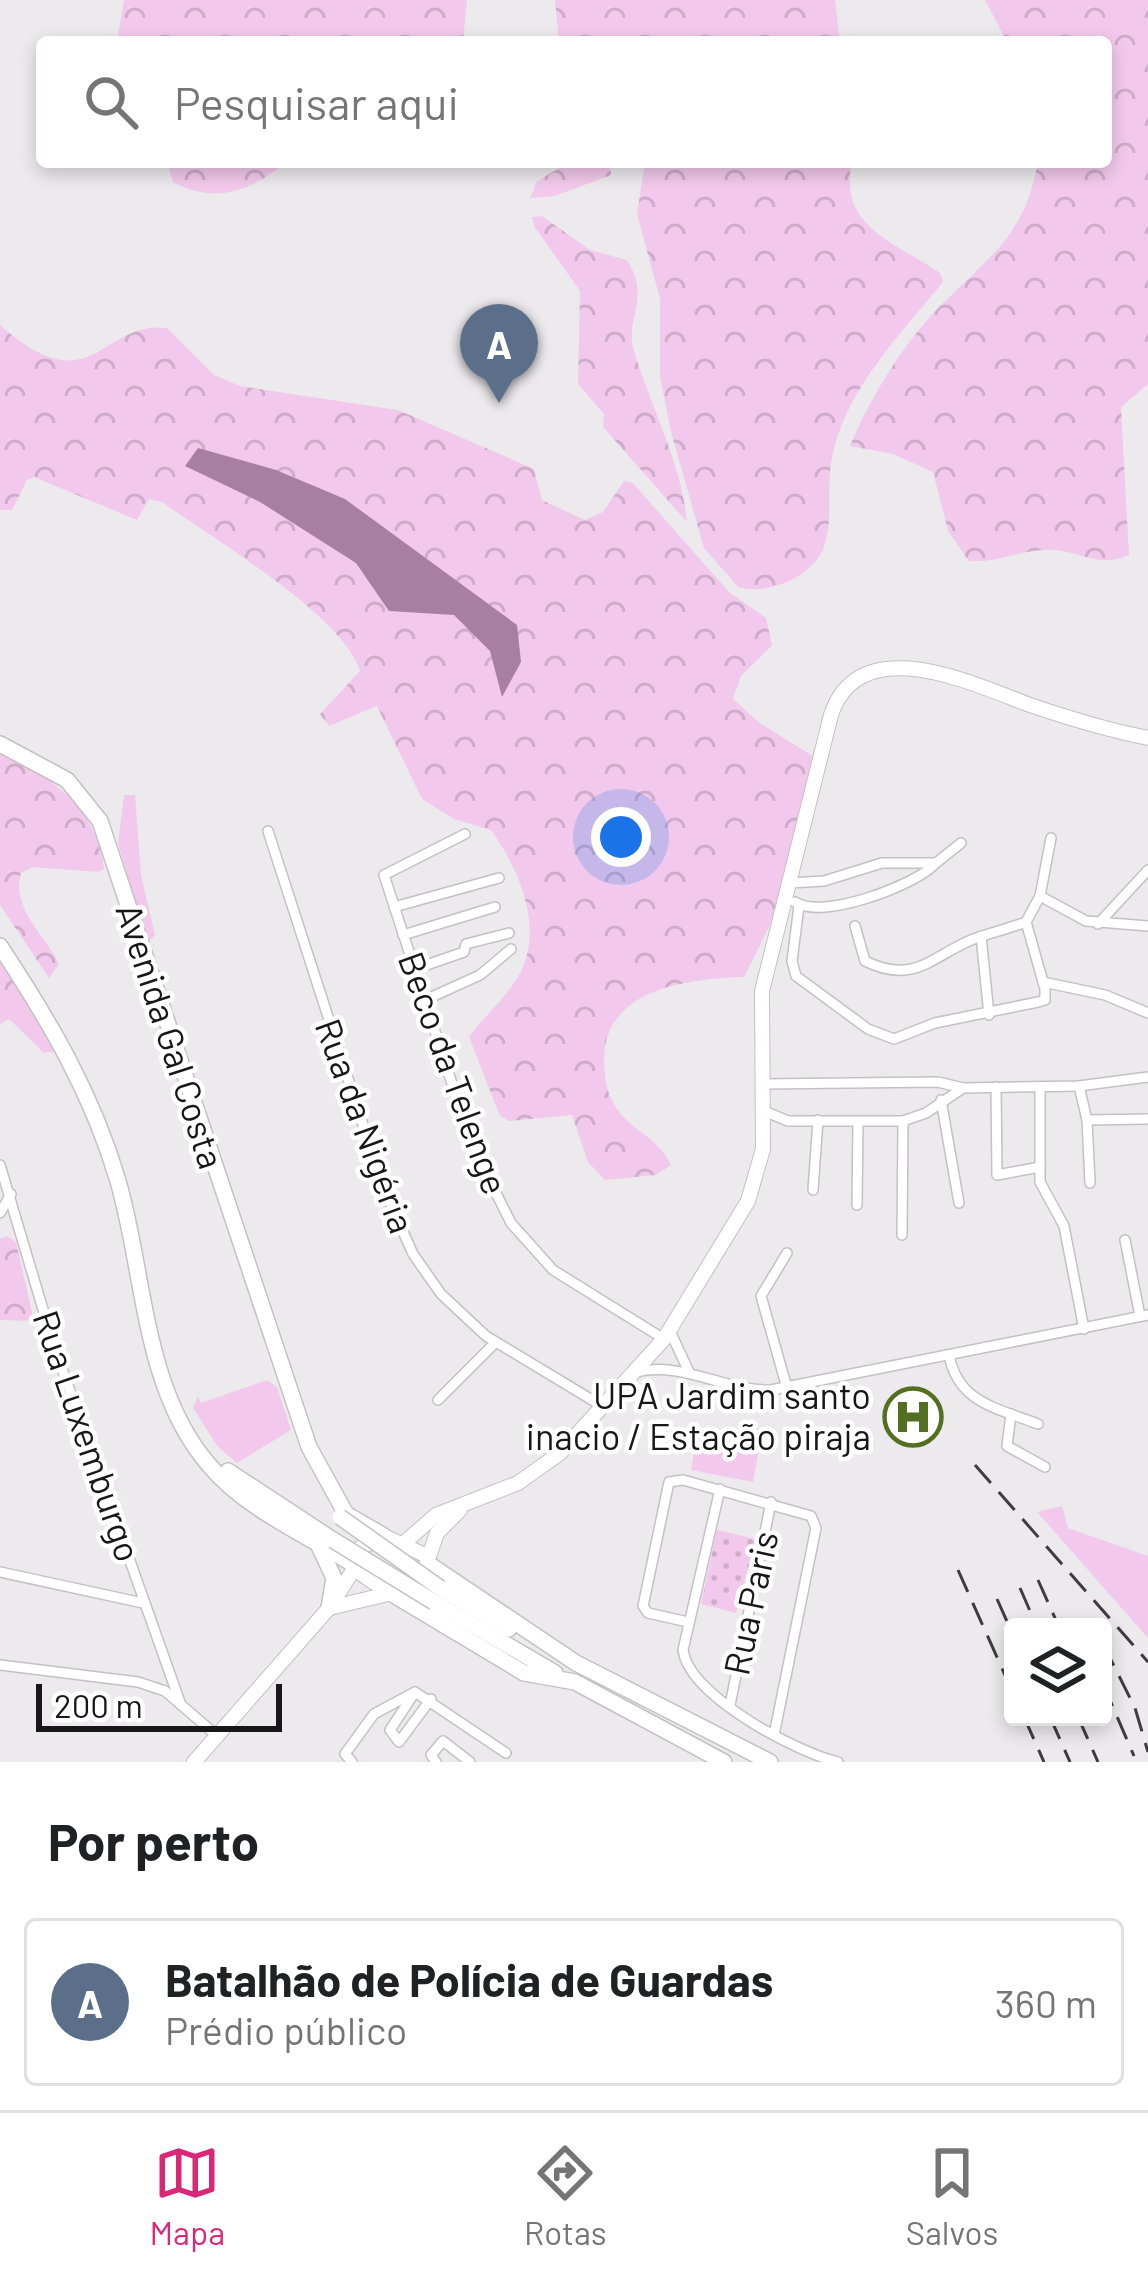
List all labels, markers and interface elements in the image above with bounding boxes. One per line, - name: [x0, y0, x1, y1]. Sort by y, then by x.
- search box: [36, 36, 1112, 168]
- icon: search: [78, 69, 144, 135]
- text: Pesquisar aqui: [174, 75, 459, 129]
- pin: A: [460, 304, 538, 403]
- your location: [591, 807, 651, 867]
- street label: Avenida Gal Costa: [108, 898, 235, 1174]
- street label: Beco da Telenge: [391, 945, 518, 1200]
- street label: Rua da Nigéria: [308, 1012, 425, 1238]
- street label: Rua Luxemburgo: [25, 1304, 151, 1567]
- place label: UPA Jardim santo inacio / Estação piraja: [526, 1373, 871, 1457]
- hospital icon: UPA Jardim santo inacio / Estação piraja: [882, 1386, 944, 1448]
- street label: Rua Paris: [713, 1527, 786, 1679]
- map controls: [1004, 1618, 1112, 1726]
- button: layers: [1004, 1618, 1112, 1726]
- scale bar: [36, 1678, 282, 1731]
- text: 200 m: [54, 1685, 143, 1725]
- text: Por perto: [48, 1810, 259, 1871]
- text: Batalhão de Polícia de Guardas: [165, 1952, 773, 2006]
- text: A: [77, 1979, 103, 2026]
- text: 360 m: [995, 1979, 1097, 2026]
- text: Prédio público: [165, 2006, 407, 2053]
- tab: Mapa: [150, 2140, 225, 2252]
- tab: Rotas: [524, 2140, 607, 2252]
- tab: Salvos: [906, 2140, 998, 2252]

